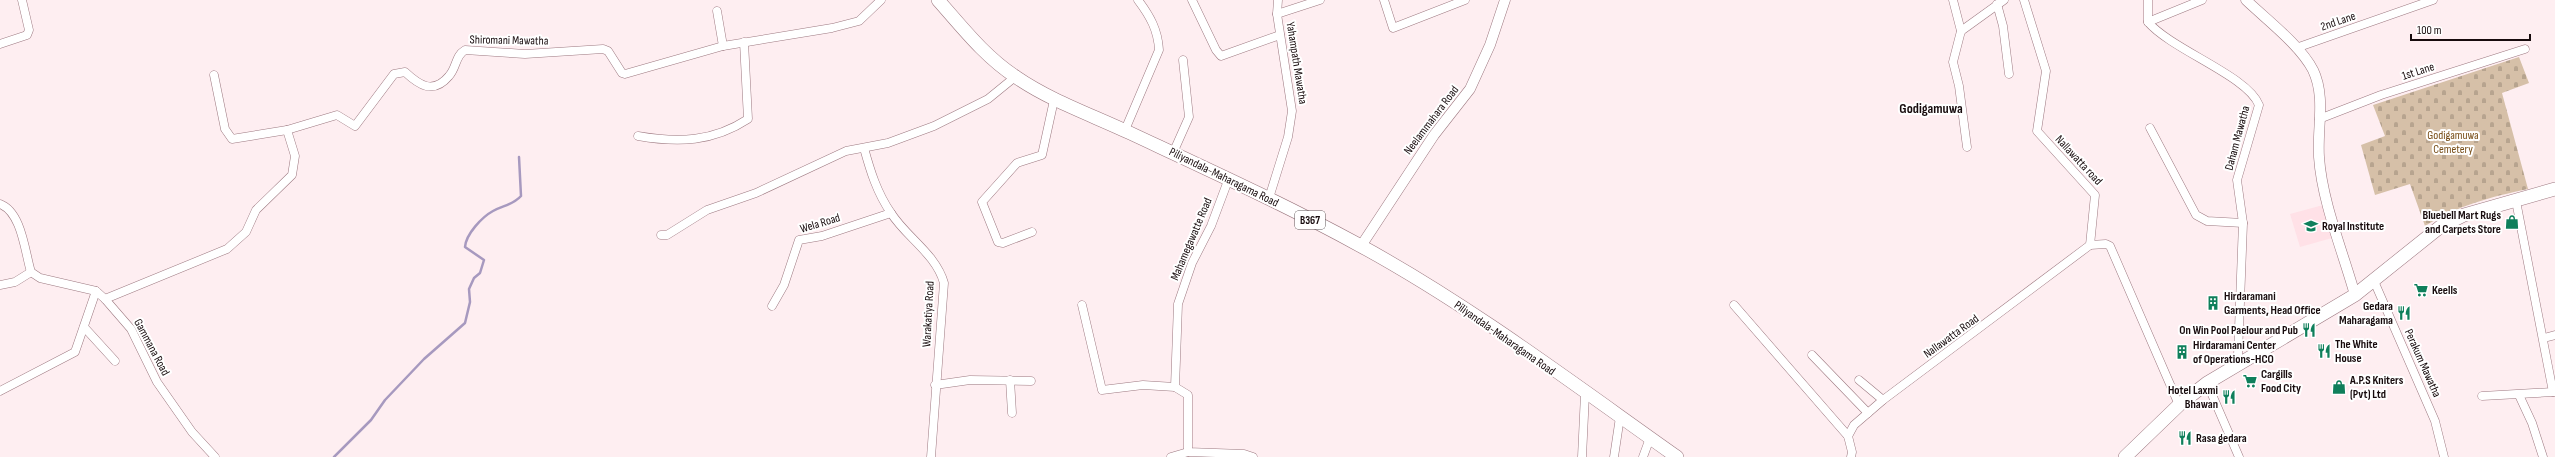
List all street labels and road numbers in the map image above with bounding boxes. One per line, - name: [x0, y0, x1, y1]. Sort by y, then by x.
- street label: 2nd Lane: [2319, 8, 2358, 34]
- street label: Yahampath Mawatha: [1283, 21, 1310, 106]
- street label: Shiromani Mawatha: [470, 32, 549, 49]
- street label: 1st Lane: [2400, 59, 2436, 84]
- street label: Neelammahara Road: [1401, 83, 1462, 158]
- street label: Daham Mawatha: [2222, 104, 2253, 172]
- street label: Nallawatta road: [2052, 132, 2105, 188]
- street label: Piliyandala-Maharagama Road: [1167, 144, 1281, 210]
- street label: Mahamegawatte Road: [1167, 196, 1216, 283]
- street label: Wela Road: [798, 210, 842, 237]
- road number: B367: [1295, 211, 1325, 229]
- street label: Warakatiya Road: [919, 281, 938, 347]
- street label: Piliyandala-Maharagama Road: [1451, 298, 1558, 379]
- street label: Nallawatta Road: [1921, 311, 1982, 361]
- street label: Gammana Road: [130, 316, 173, 378]
- street label: Perakum Mawatha: [2401, 327, 2444, 400]

